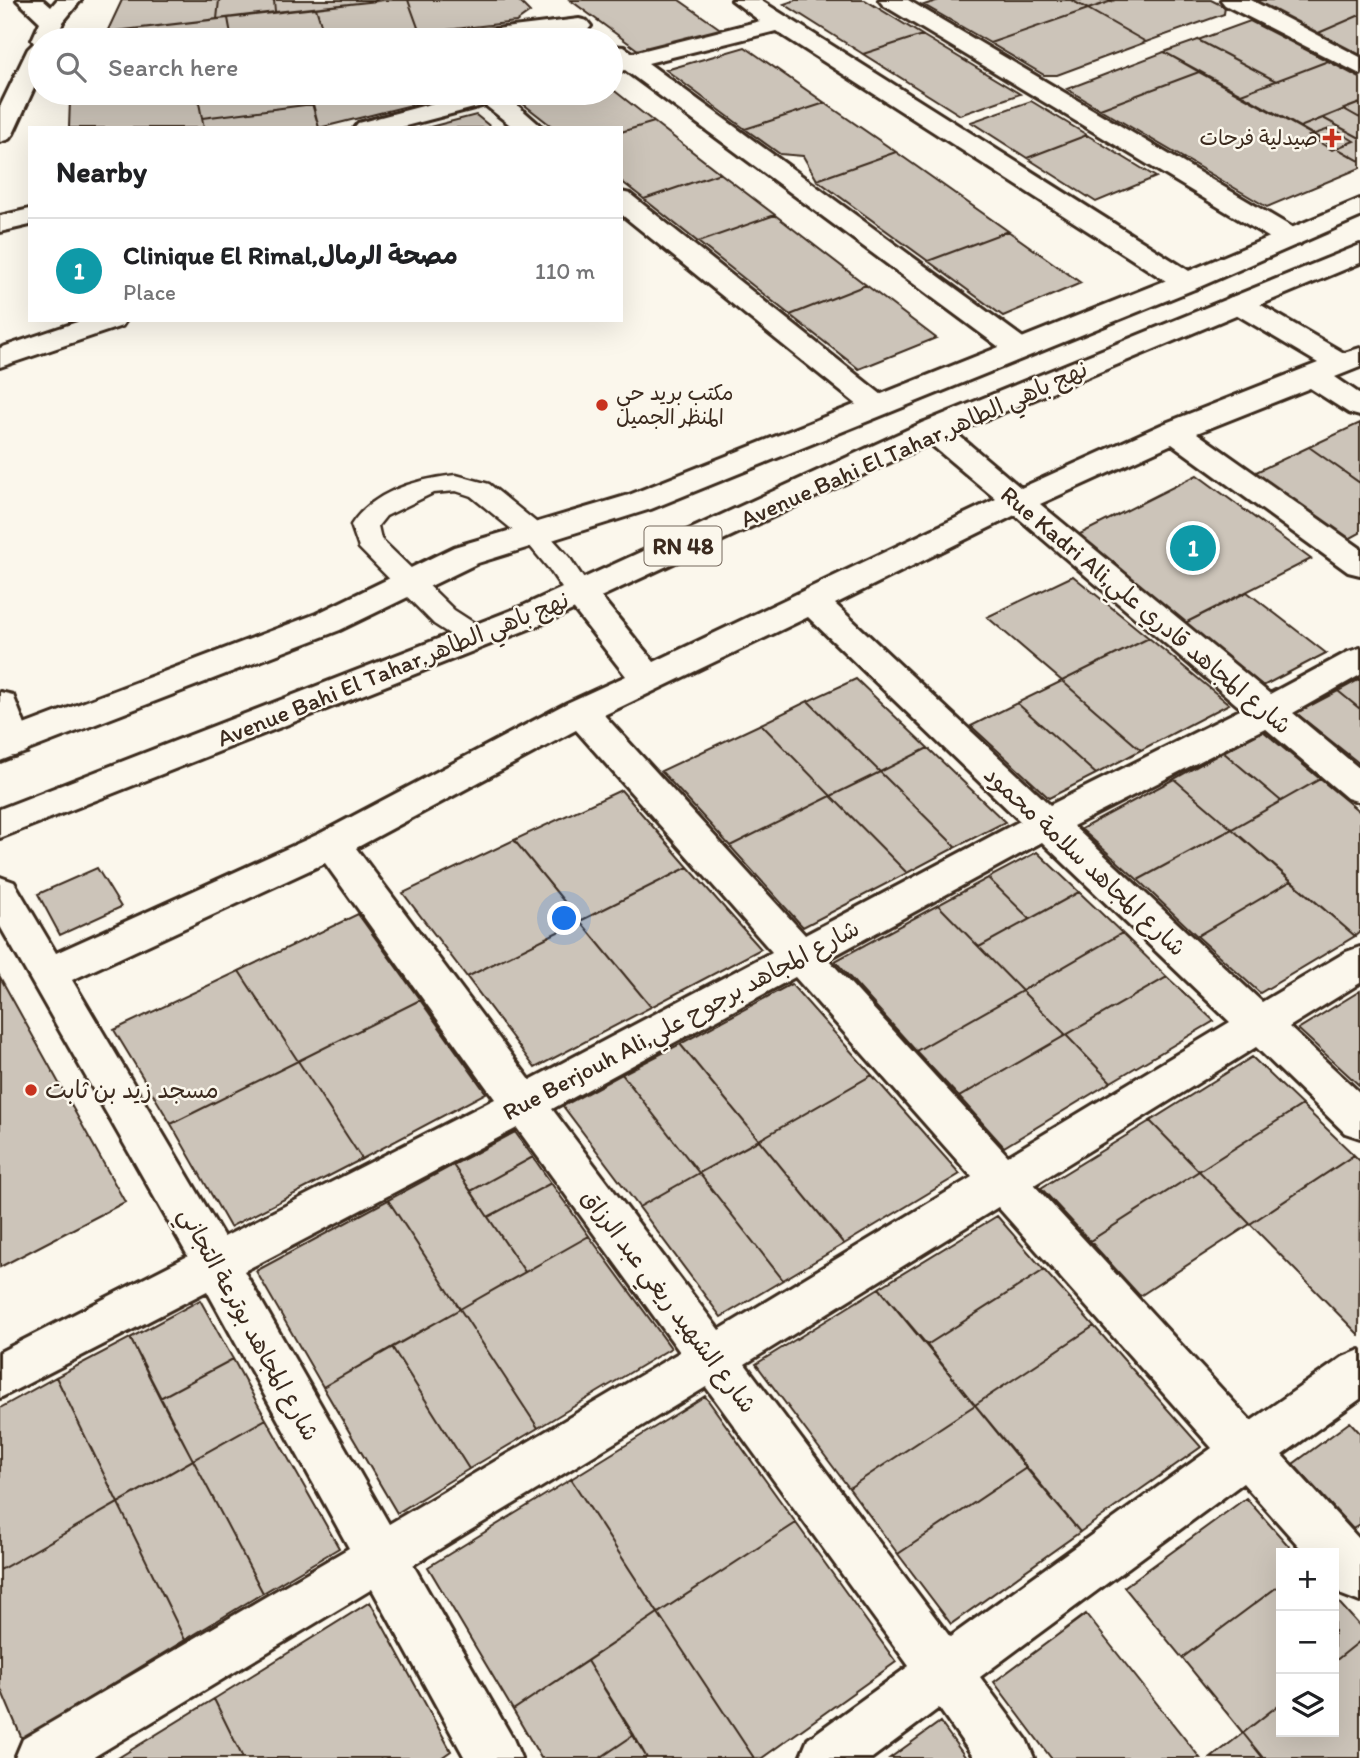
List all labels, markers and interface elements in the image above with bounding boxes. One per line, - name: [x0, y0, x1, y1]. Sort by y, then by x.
- search box: [28, 28, 623, 105]
- icon: search: [52, 48, 90, 86]
- text: Search here: [108, 51, 238, 83]
- place label: صيدلية فرحات: [1200, 125, 1318, 150]
- marker: صيدلية فرحات: [1324, 130, 1340, 146]
- text: Nearby: [56, 153, 147, 190]
- text: Clinique El Rimal,مصحة الرمال: [123, 239, 458, 271]
- text: 1: [74, 257, 84, 285]
- text: 110 m: [535, 257, 595, 285]
- text: Place: [123, 278, 176, 306]
- street label: Avenue Bahi El Tahar,نهج باهي الطاهر: [736, 354, 1095, 540]
- place label: مكتب بريد حي المنظر الجميل: [616, 380, 733, 429]
- marker: مكتب بريد حي المنظر الجميل: [594, 397, 610, 413]
- street label: Rue Kadri Ali,شارع المجاهد قادري علي: [991, 479, 1298, 745]
- pin: 1: [1170, 522, 1216, 574]
- road number: RN 48: [644, 526, 722, 566]
- street label: Avenue Bahi El Tahar,نهج باهي الطاهر: [213, 584, 576, 759]
- street label: شارع المجاهد سلامة محمود: [976, 760, 1192, 964]
- your location: [547, 901, 581, 935]
- street label: Rue Berjouh Ali,شارع المجاهد برجوح علي: [497, 913, 867, 1132]
- place label: مسجد زيد بن ثابت: [45, 1075, 219, 1104]
- marker: مسجد زيد بن ثابت: [23, 1082, 39, 1098]
- street label: شارع الشهيد ريغي عبد الرزاق: [570, 1183, 763, 1423]
- street label: شارع المجاهد بوترعة التجاني: [167, 1202, 326, 1449]
- map controls: [1276, 1548, 1339, 1737]
- button: +: [1276, 1548, 1339, 1611]
- button: −: [1276, 1611, 1339, 1674]
- button: layers: [1276, 1674, 1339, 1737]

